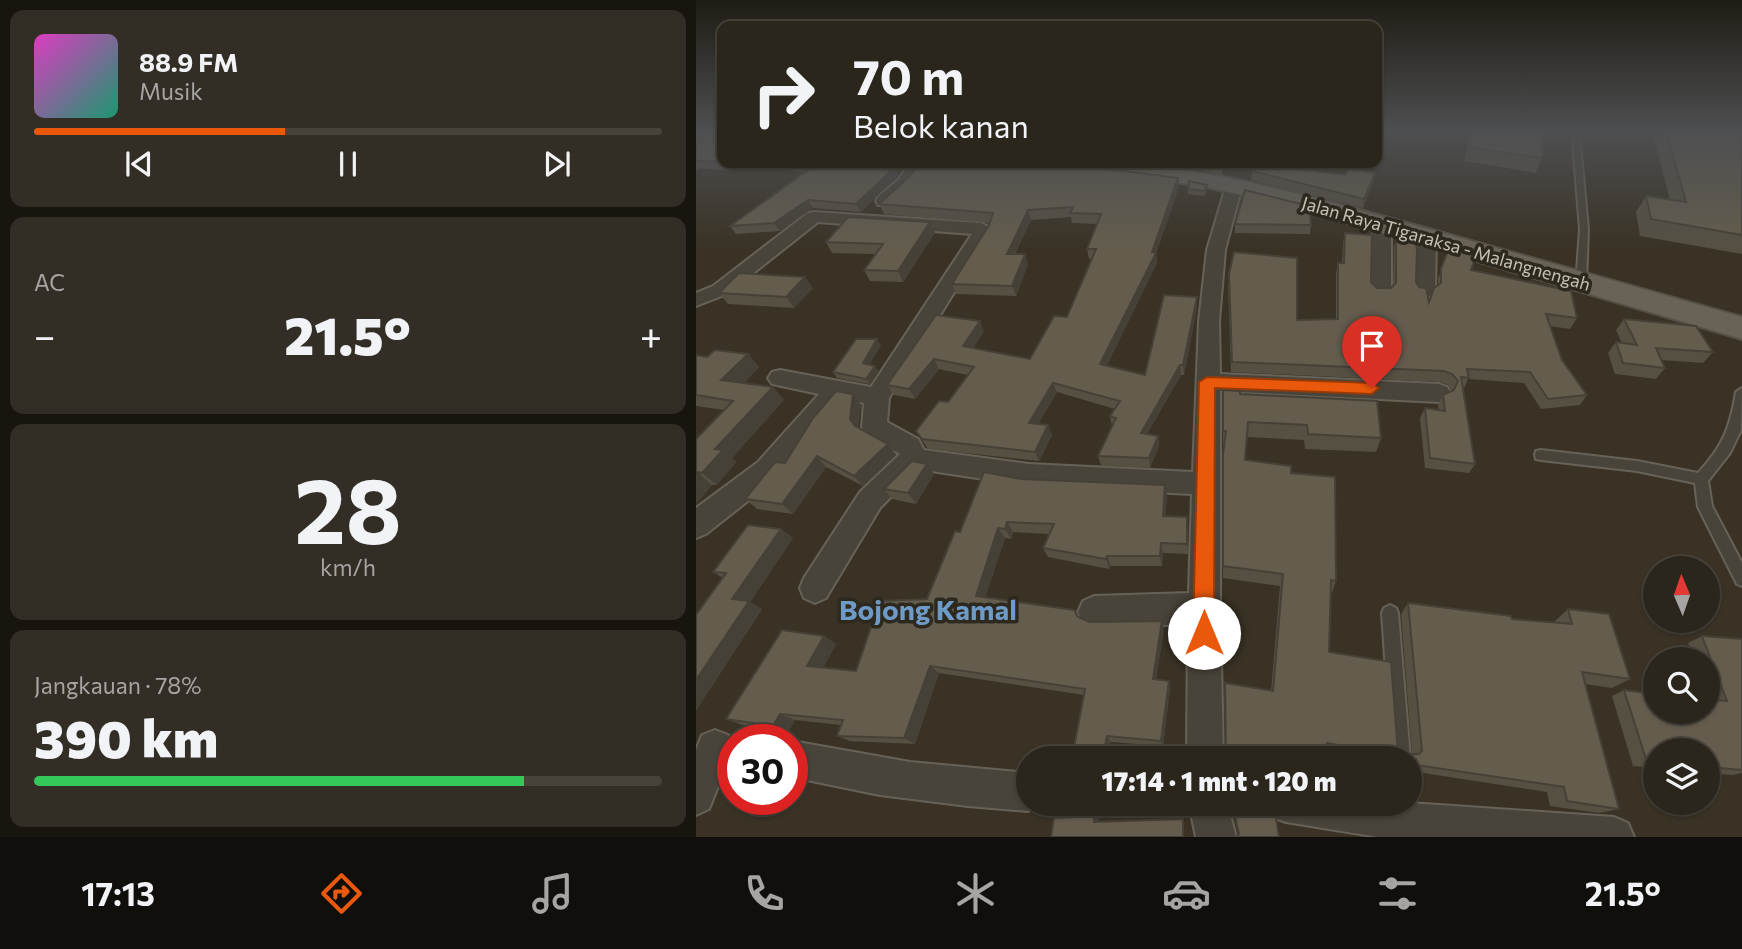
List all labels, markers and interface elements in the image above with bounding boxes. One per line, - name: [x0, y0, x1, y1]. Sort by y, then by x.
- text: 70 m: [853, 45, 964, 105]
- text: 88.9 FM: [139, 46, 238, 77]
- icon: right: [738, 49, 829, 140]
- text: Musik: [139, 77, 203, 105]
- text: Belok kanan: [853, 105, 1029, 145]
- icon: previous: [120, 145, 158, 183]
- icon: pause: [329, 145, 367, 183]
- icon: next: [538, 145, 576, 183]
- street label: Jalan Raya Tigaraksa - Malangnengah: [1299, 191, 1593, 295]
- text: AC: [34, 268, 65, 296]
- text: 21.5°: [284, 302, 411, 366]
- text: −: [34, 311, 56, 358]
- text: +: [640, 311, 662, 358]
- pin: [1342, 316, 1402, 388]
- icon: arrive: [1353, 327, 1391, 365]
- text: 28: [294, 451, 402, 563]
- text: km/h: [320, 553, 376, 581]
- north arrow: [1643, 556, 1720, 634]
- map controls: [1643, 556, 1720, 815]
- district label: Bojong Kamal: [839, 592, 1017, 626]
- position arrow: [1167, 596, 1241, 670]
- button: search: [1643, 647, 1720, 724]
- text: Jangkauan · 78%: [34, 671, 201, 699]
- text: 390 km: [34, 705, 218, 769]
- speed limit sign: 30: [717, 724, 808, 815]
- button: layers: [1643, 738, 1720, 815]
- text: 17:14 · 1 mnt · 120 m: [1102, 765, 1336, 796]
- icon: directions: [317, 869, 366, 918]
- icon: music: [528, 869, 577, 918]
- icon: phone: [740, 869, 789, 918]
- icon: climate: [951, 869, 1000, 918]
- icon: car: [1162, 869, 1211, 918]
- icon: filters: [1373, 869, 1422, 918]
- text: 17:13: [81, 873, 155, 913]
- text: 21.5°: [1585, 873, 1661, 913]

